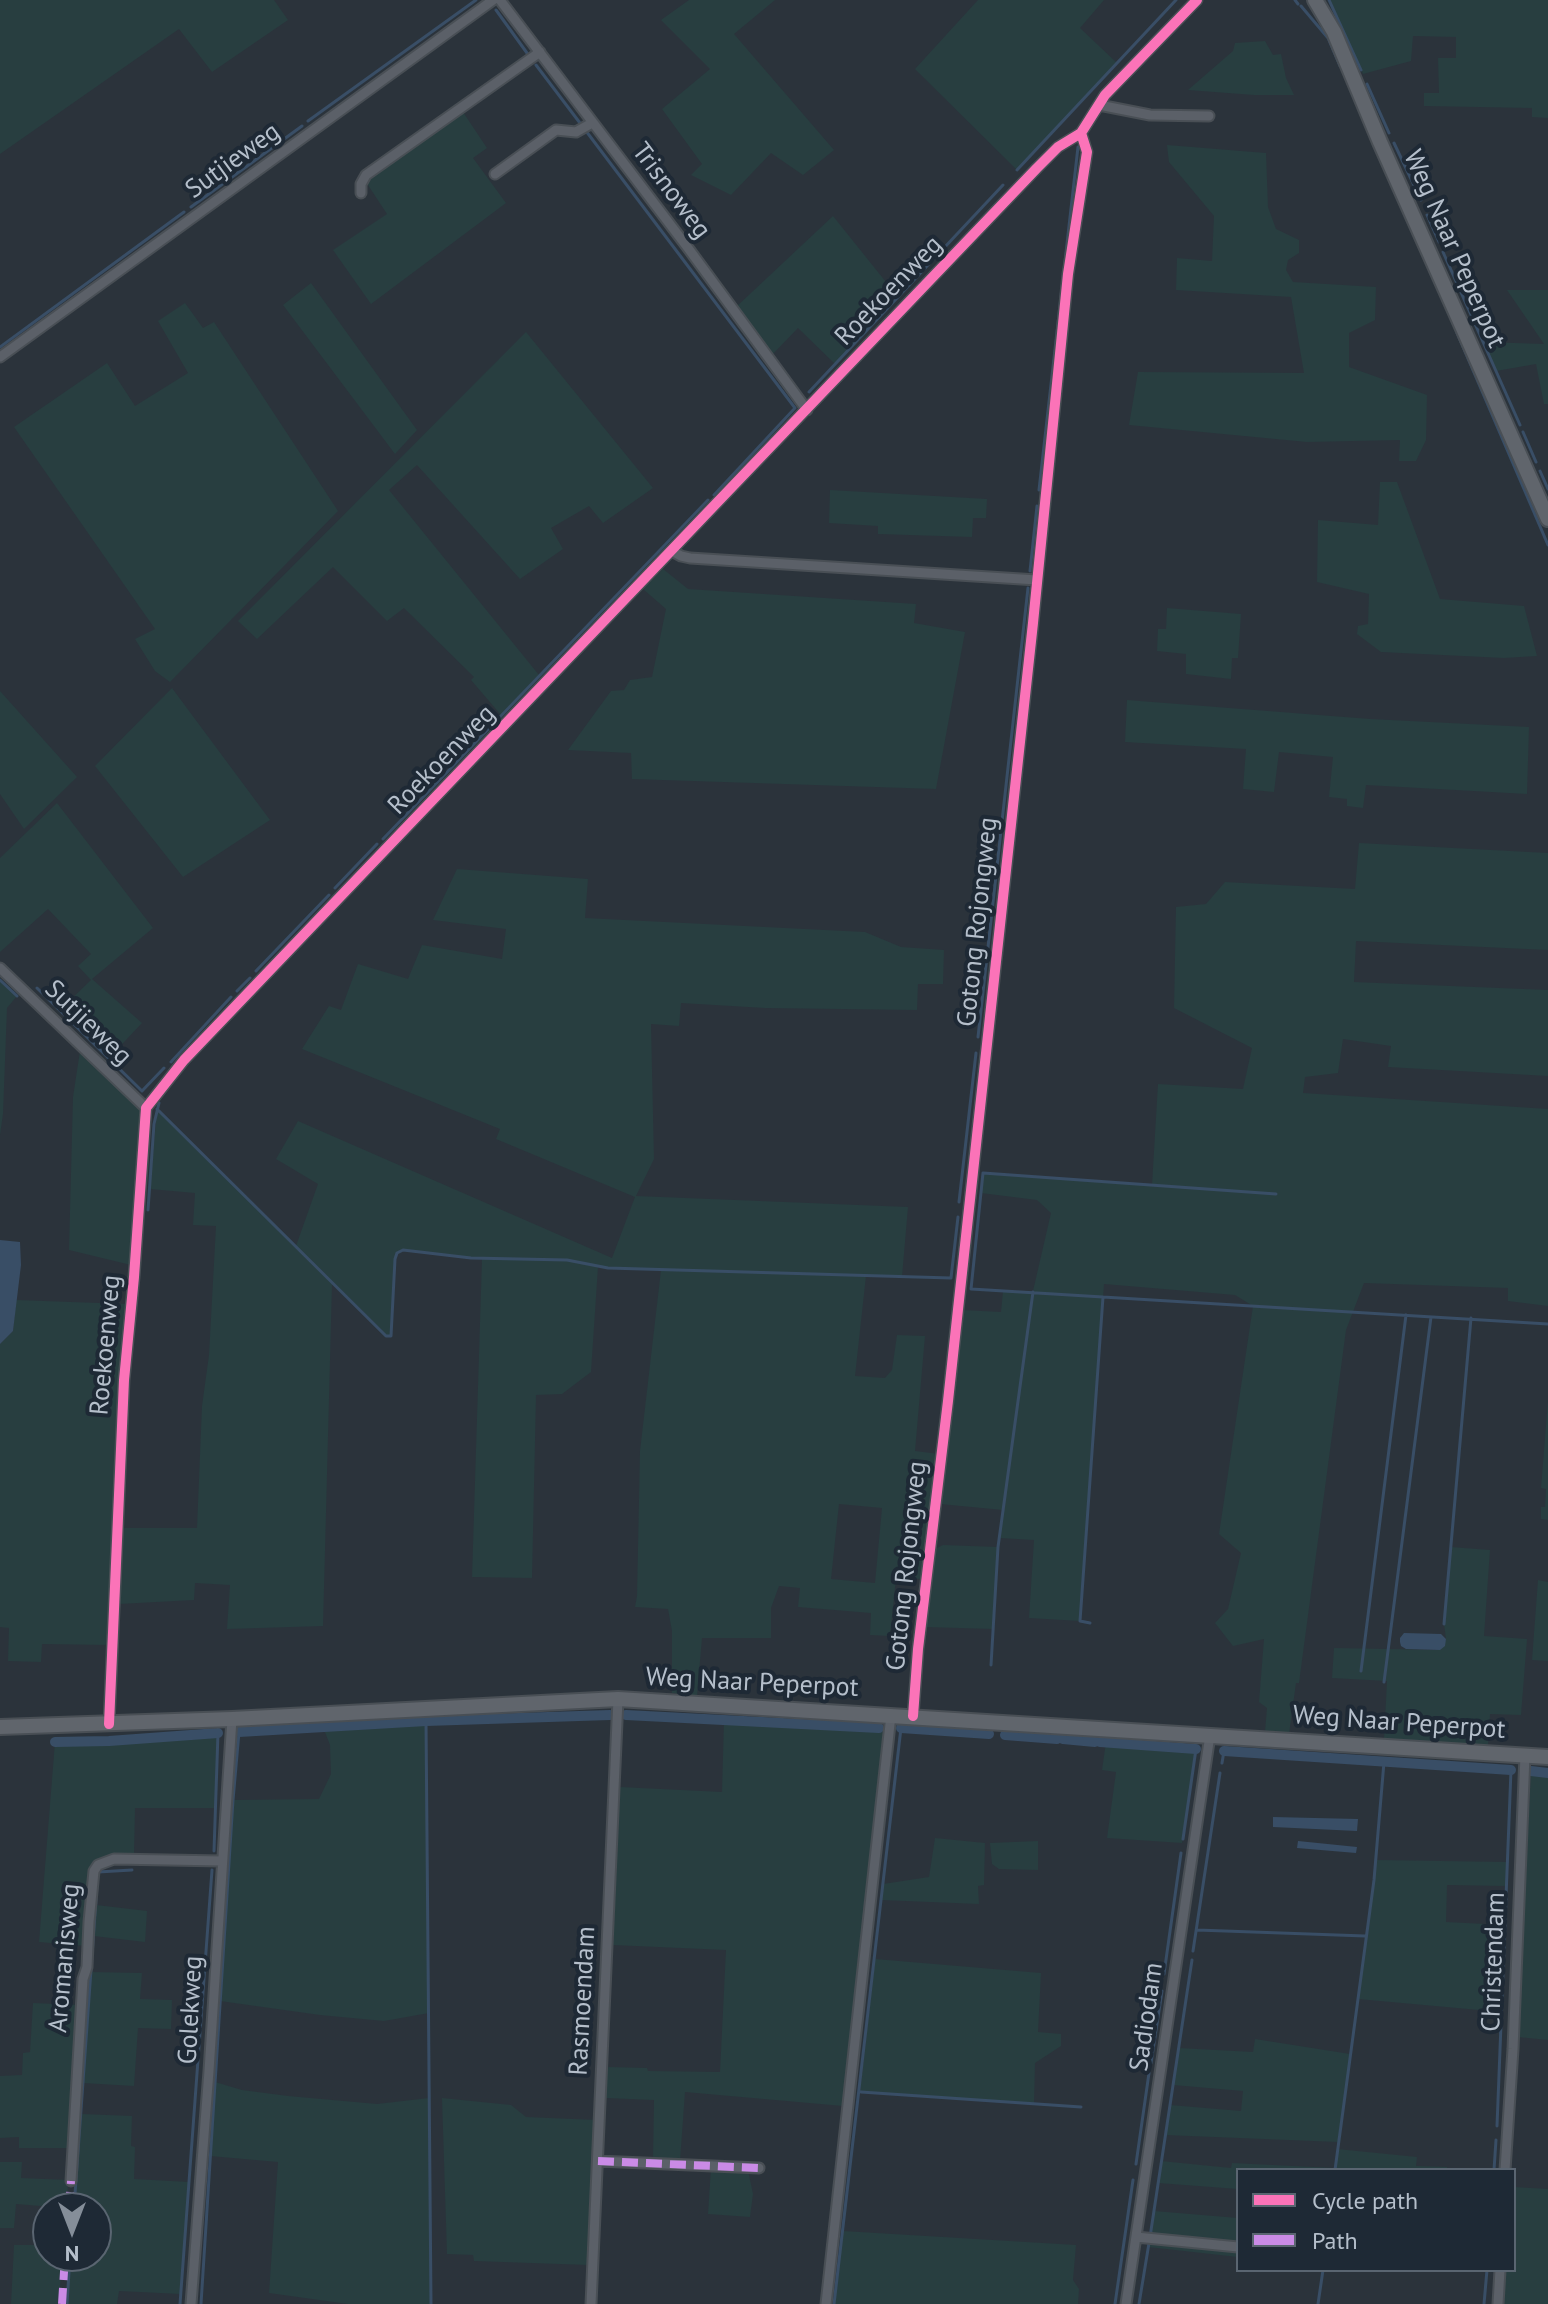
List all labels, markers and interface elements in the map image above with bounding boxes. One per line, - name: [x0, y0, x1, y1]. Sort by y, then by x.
- street label: Sutjieweg: [180, 116, 286, 206]
- street label: Trisnoweg: [625, 137, 717, 245]
- street label: Weg Naar Peperpot: [1396, 145, 1512, 353]
- street label: Roekoenweg: [829, 230, 949, 352]
- street label: Roekoenweg: [382, 699, 502, 821]
- street label: Gotong Rojongweg: [951, 816, 1005, 1028]
- street label: Sutjieweg: [38, 974, 138, 1072]
- street label: Roekoenweg: [84, 1274, 128, 1416]
- street label: Gotong Rojongweg: [880, 1460, 934, 1672]
- street label: Weg Naar Peperpot: [645, 1662, 859, 1704]
- street label: Weg Naar Peperpot: [1292, 1700, 1506, 1746]
- street label: Aromanisweg: [43, 1882, 87, 2034]
- street label: Christendam: [1476, 1892, 1512, 2032]
- street label: Rasmoendam: [564, 1926, 602, 2076]
- street label: Golekweg: [173, 1955, 209, 2065]
- street label: Sadiodam: [1124, 1961, 1170, 2073]
- legend: [1236, 2168, 1516, 2272]
- text: Cycle path: [1312, 2185, 1418, 2216]
- north arrow: [32, 2192, 112, 2272]
- text: Path: [1312, 2225, 1358, 2256]
- text: N: [65, 2240, 79, 2268]

